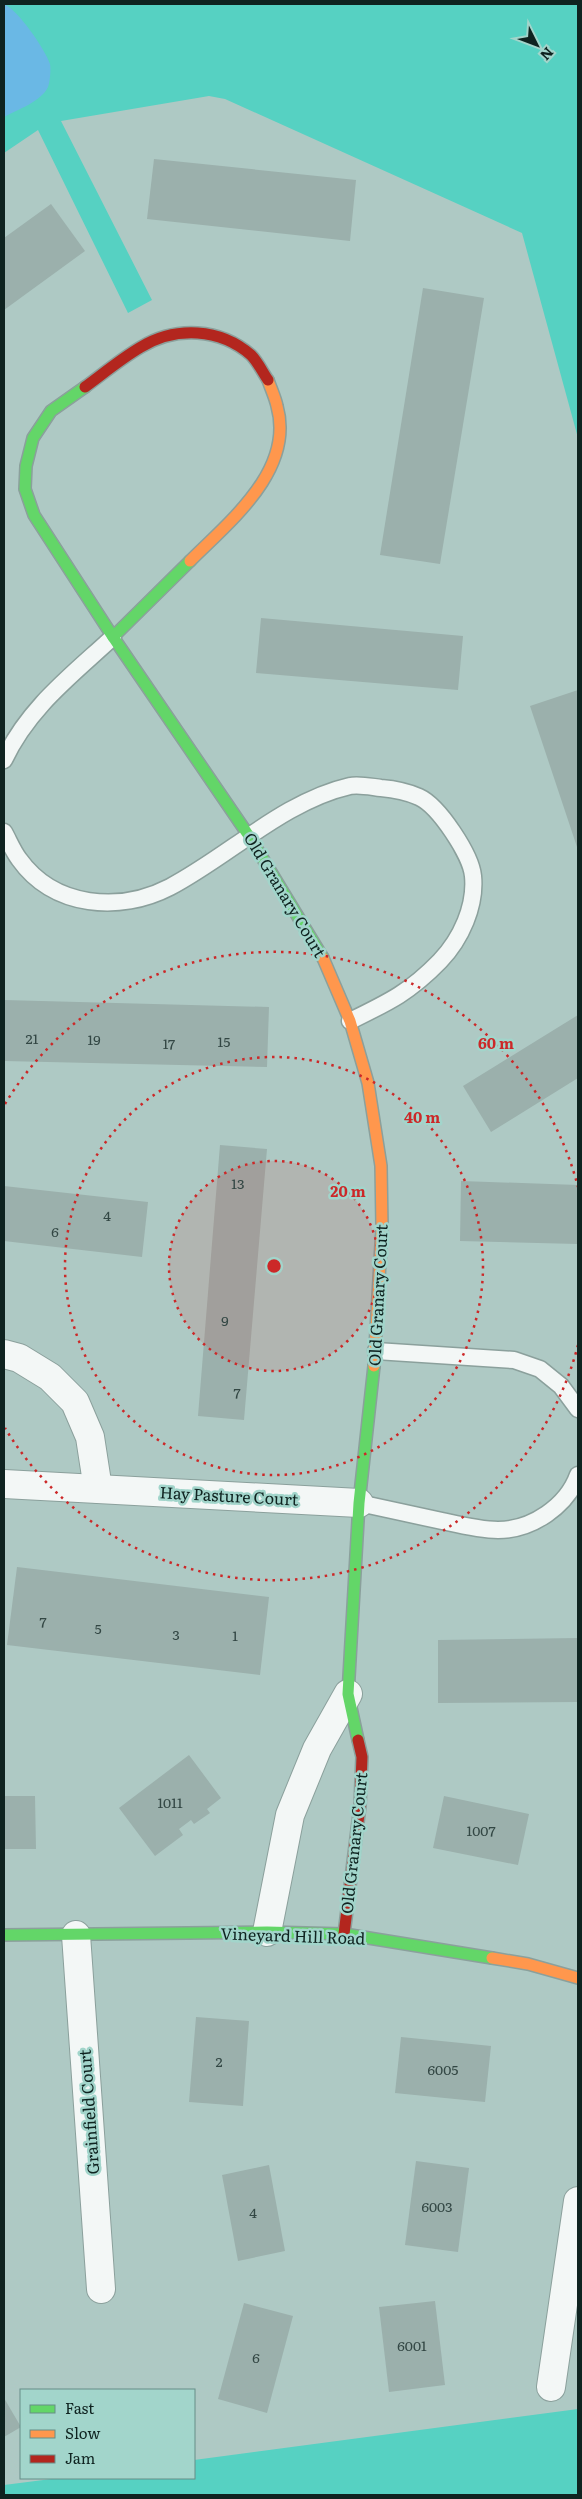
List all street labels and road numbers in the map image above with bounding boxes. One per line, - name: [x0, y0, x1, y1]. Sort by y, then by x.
- street label: Old Granary Court: [239, 827, 333, 962]
- street label: Old Granary Court: [361, 1223, 393, 1366]
- street label: Hay Pasture Court: [159, 1479, 299, 1511]
- street label: Old Granary Court: [334, 1771, 372, 1915]
- street label: Vineyard Hill Road: [220, 1920, 366, 1950]
- street label: Grainfield Court: [72, 2048, 104, 2175]

